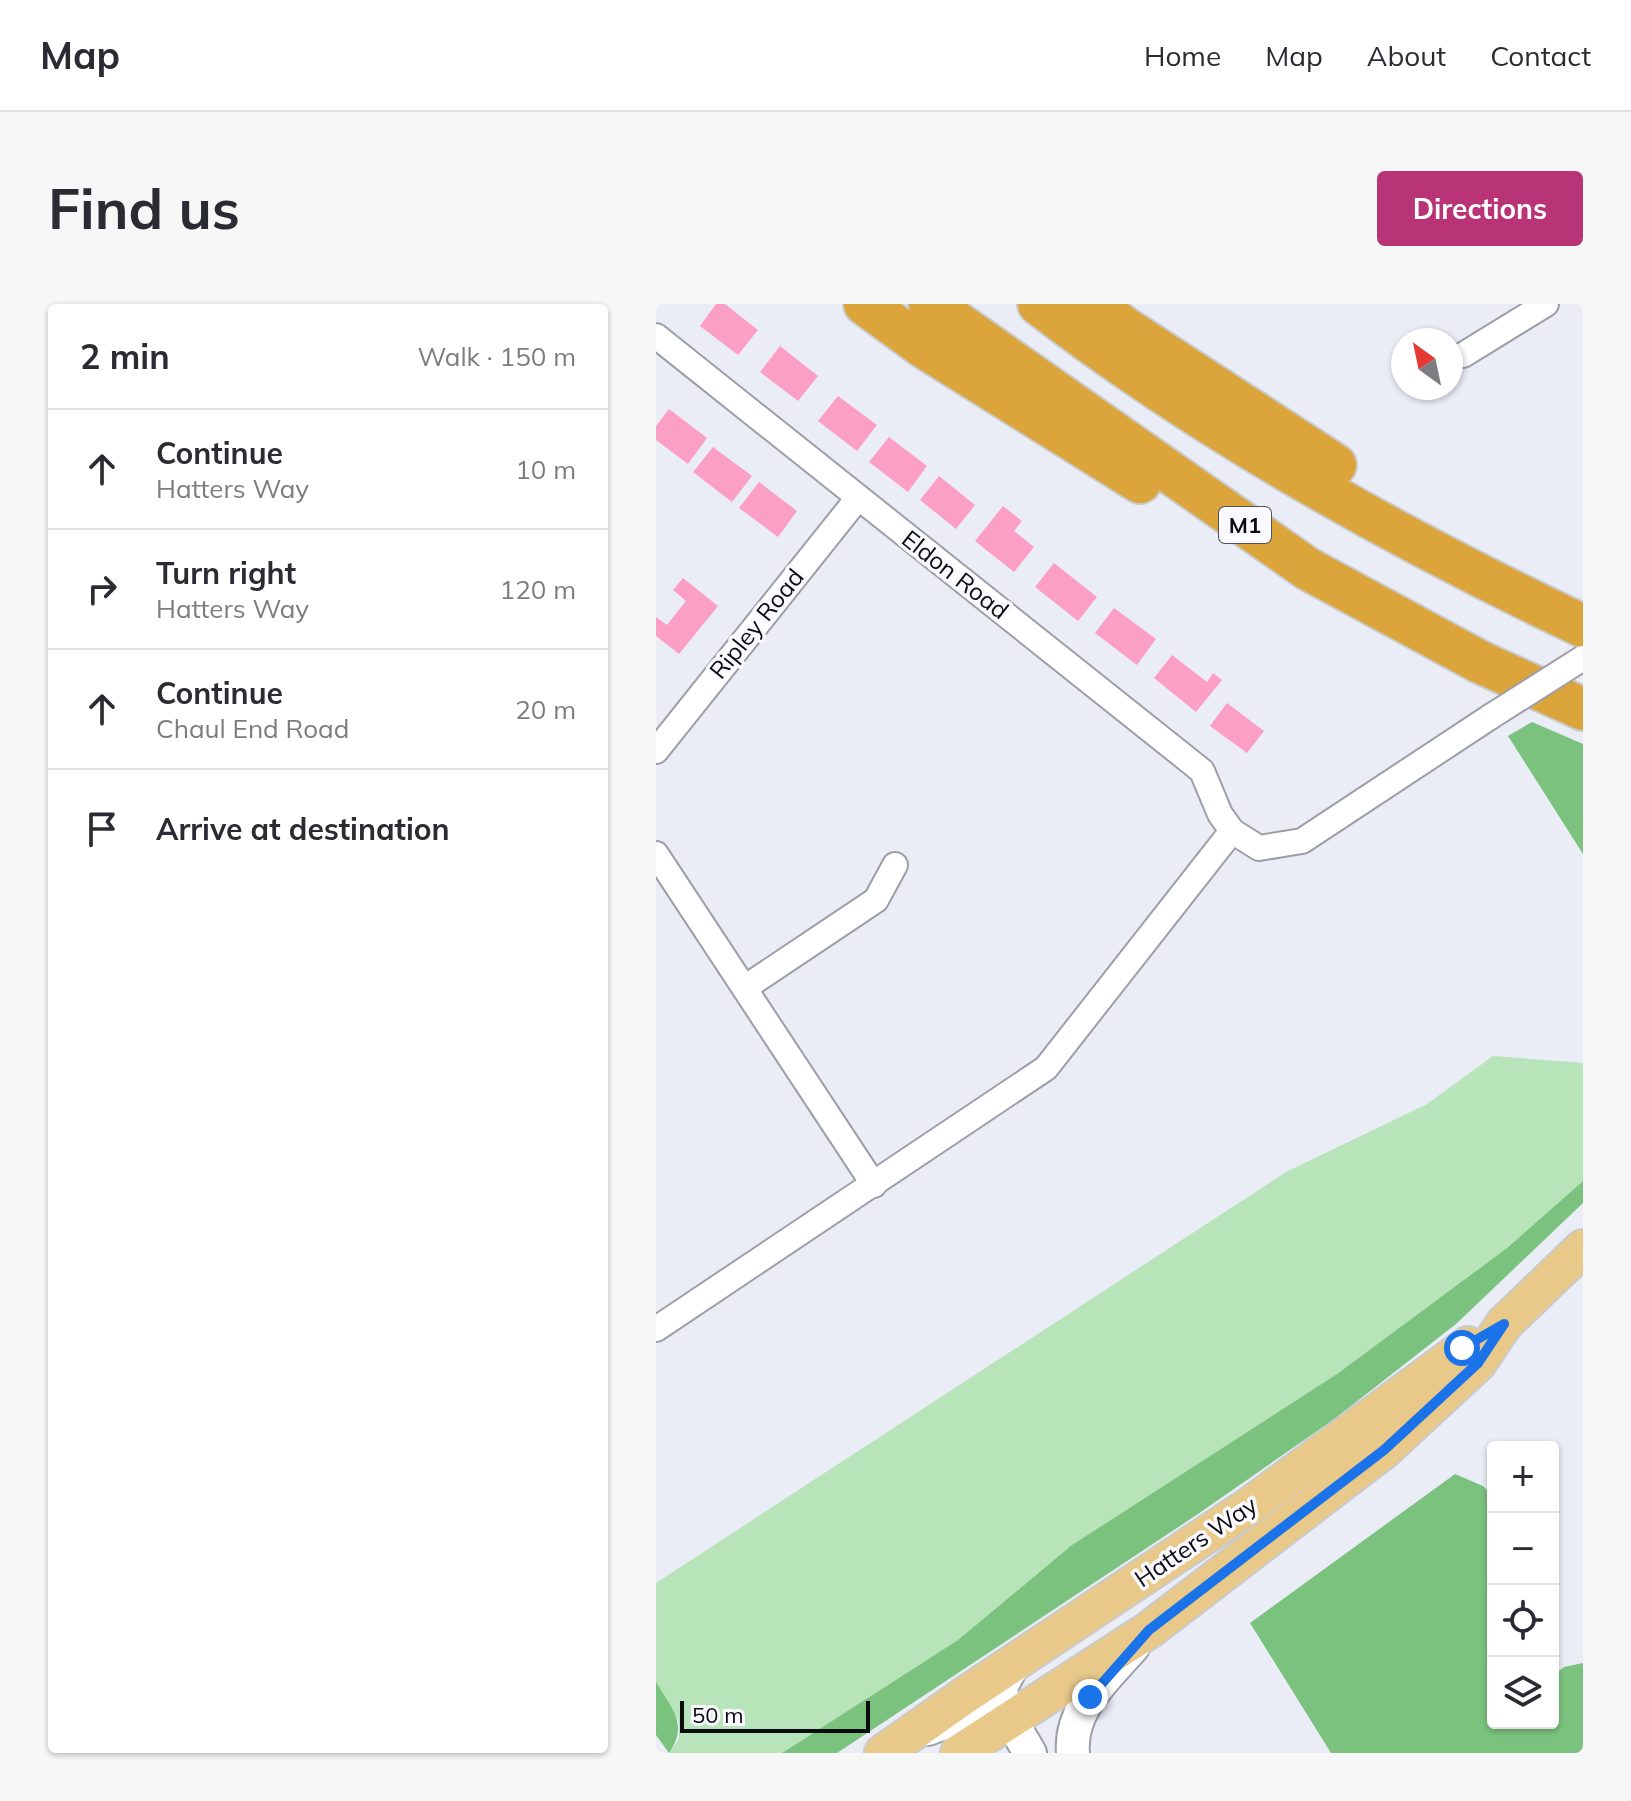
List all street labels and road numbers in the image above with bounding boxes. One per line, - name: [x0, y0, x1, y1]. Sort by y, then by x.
- road number: M1: [1219, 507, 1271, 543]
- street label: Eldon Road: [896, 523, 1015, 625]
- street label: Ripley Road: [703, 562, 810, 685]
- street label: Hatters Way: [1128, 1489, 1263, 1593]

